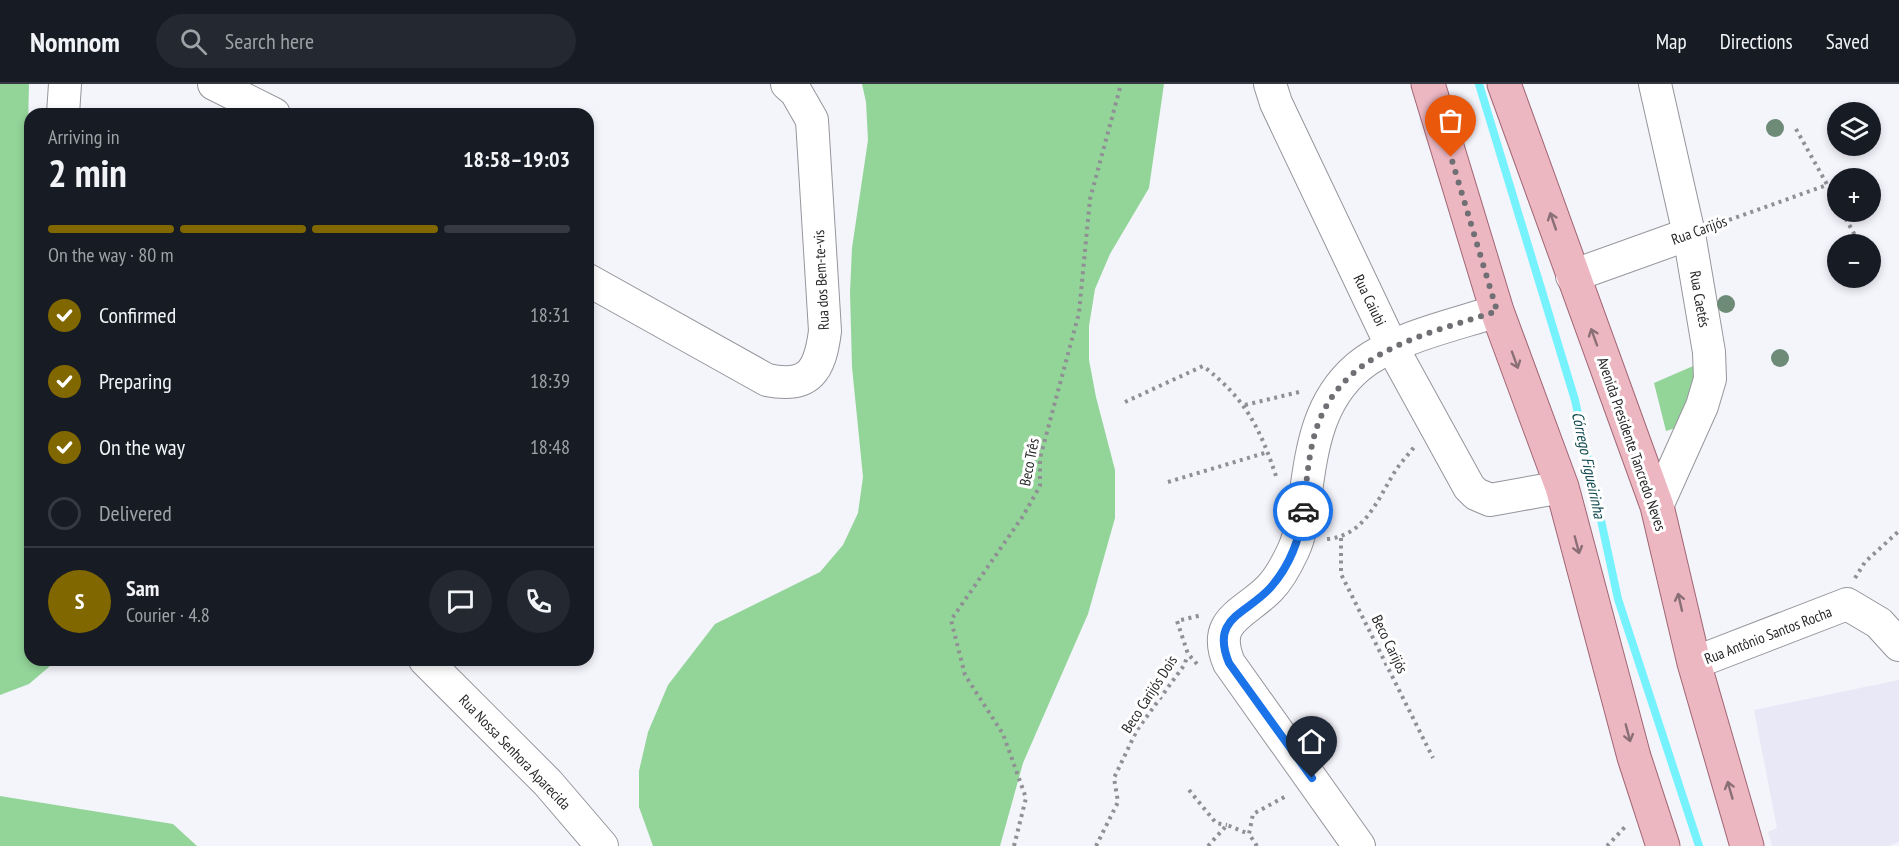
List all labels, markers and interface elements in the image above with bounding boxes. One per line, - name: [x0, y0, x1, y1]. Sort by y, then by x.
- search box: [156, 14, 576, 68]
- text: Nomnom: [30, 23, 120, 60]
- icon: search: [177, 25, 210, 58]
- text: Search here: [225, 27, 314, 55]
- text: Map: [1656, 28, 1687, 55]
- text: Directions: [1720, 28, 1793, 55]
- text: Saved: [1826, 28, 1869, 55]
- pin: [1425, 95, 1476, 157]
- map controls: [1827, 102, 1881, 288]
- button: layers: [1827, 102, 1881, 156]
- icon: bag: [1434, 104, 1467, 137]
- text: Arriving in: [48, 124, 120, 150]
- text: 18:58–19:03: [463, 145, 570, 173]
- text: 2 min: [48, 147, 127, 198]
- button: +: [1827, 168, 1881, 222]
- street label: Rua Carijós: [1669, 211, 1729, 249]
- one-way arrow: [1546, 212, 1557, 231]
- street label: Rua dos Bem-te-vis: [809, 229, 833, 331]
- button: −: [1827, 234, 1881, 288]
- text: On the way · 80 m: [48, 242, 174, 268]
- street label: Rua Caetés: [1686, 269, 1714, 329]
- street label: Rua Caiubi: [1349, 271, 1391, 329]
- icon: check: [48, 299, 81, 332]
- text: Confirmed: [99, 301, 176, 329]
- text: 18:31: [530, 302, 570, 328]
- one-way arrow: [1588, 328, 1599, 346]
- one-way arrow: [1510, 350, 1521, 369]
- street label: Avenida Presidente Tancredo Neves: [1593, 355, 1671, 533]
- icon: check: [48, 365, 81, 398]
- text: Preparing: [99, 367, 172, 395]
- text: 18:39: [530, 368, 570, 394]
- water label: Córrego Figueirinha: [1568, 410, 1610, 522]
- icon: check: [48, 431, 81, 464]
- text: On the way: [99, 433, 185, 461]
- text: 18:48: [530, 434, 570, 460]
- street label: Beco Três: [1015, 436, 1043, 488]
- courier: [1273, 481, 1333, 541]
- icon: car: [1287, 495, 1320, 528]
- text: Delivered: [99, 499, 172, 527]
- one-way arrow: [1572, 535, 1583, 554]
- button: chat: [429, 570, 492, 633]
- button: phone: [507, 570, 570, 633]
- text: Sam: [126, 574, 159, 602]
- text: S: [75, 587, 84, 615]
- one-way arrow: [1673, 593, 1685, 612]
- text: Courier · 4.8: [126, 602, 210, 628]
- street label: Rua Antônio Santos Rocha: [1702, 602, 1834, 668]
- street label: Beco Carijós: [1368, 612, 1412, 676]
- street label: Beco Carijós Dois: [1117, 652, 1181, 736]
- street label: Rua Nossa Senhora Aparecida: [455, 690, 575, 814]
- pin: [1286, 716, 1337, 778]
- one-way arrow: [1622, 723, 1634, 742]
- icon: home: [1295, 725, 1328, 758]
- one-way arrow: [1724, 781, 1735, 800]

